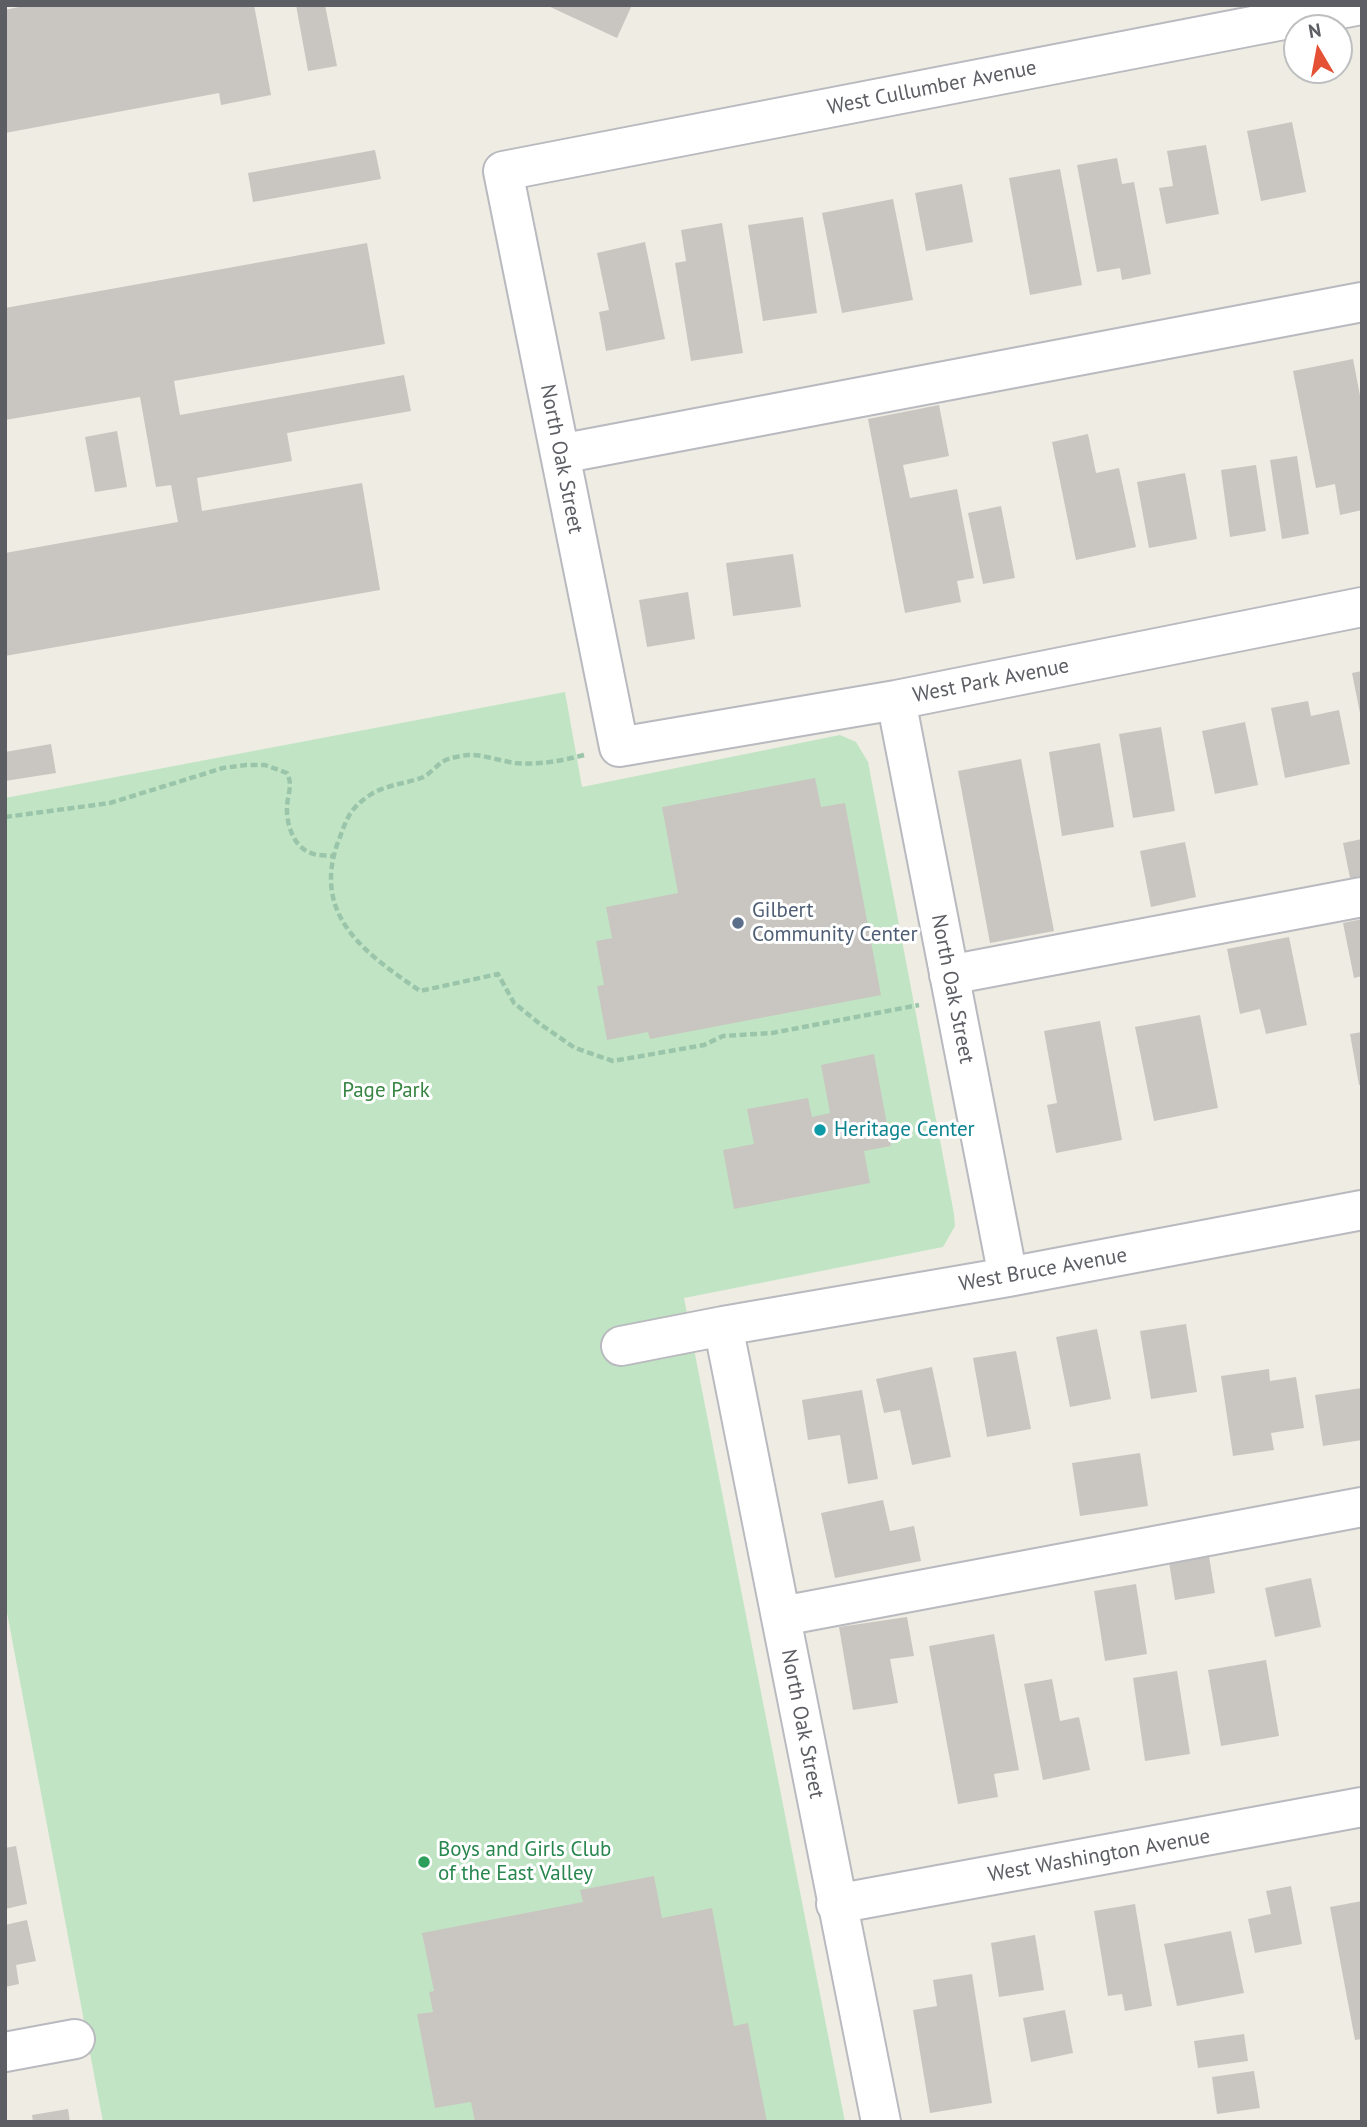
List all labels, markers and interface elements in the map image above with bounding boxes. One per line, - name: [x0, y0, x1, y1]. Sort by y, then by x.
- north arrow: [1283, 14, 1353, 84]
- text: N: [1306, 17, 1323, 43]
- street label: West Cullumber Avenue: [825, 55, 1039, 121]
- street label: North Oak Street: [534, 382, 588, 536]
- street label: West Park Avenue: [911, 654, 1071, 708]
- place label: Gilbert Community Center: [752, 898, 918, 948]
- street label: North Oak Street: [925, 912, 979, 1066]
- marker: Gilbert Community Center: [730, 915, 746, 931]
- park label: Page Park: [342, 1078, 430, 1104]
- place label: Heritage Center: [834, 1117, 975, 1143]
- marker: Heritage Center: [812, 1122, 828, 1138]
- street label: West Bruce Avenue: [957, 1243, 1129, 1297]
- street label: North Oak Street: [775, 1647, 829, 1801]
- street label: West Washington Avenue: [986, 1824, 1212, 1888]
- place label: Boys and Girls Club of the East Valley: [438, 1837, 611, 1887]
- marker: Boys and Girls Club of the East Valley: [416, 1854, 432, 1870]

